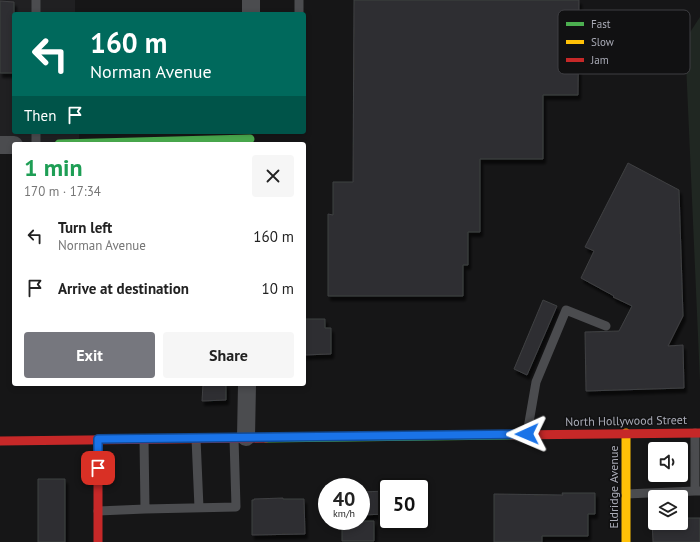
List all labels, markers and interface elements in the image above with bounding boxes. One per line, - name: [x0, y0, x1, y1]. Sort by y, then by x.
- legend: [558, 10, 690, 74]
- text: Fast: [591, 17, 611, 31]
- text: 160 m: [90, 24, 167, 61]
- icon: left: [24, 28, 76, 80]
- text: Slow: [591, 35, 614, 49]
- text: Jam: [590, 53, 609, 67]
- text: Norman Avenue: [90, 60, 212, 83]
- icon: arrive: [64, 104, 86, 126]
- text: Then: [24, 106, 56, 125]
- text: 1 min: [24, 152, 83, 183]
- button: close: [252, 155, 294, 197]
- text: 170 m · 17:34: [24, 183, 101, 200]
- text: Turn left: [58, 218, 112, 237]
- icon: left: [24, 225, 46, 247]
- text: 160 m: [253, 227, 294, 246]
- text: Norman Avenue: [58, 237, 146, 254]
- icon: arrive: [24, 277, 46, 299]
- text: Arrive at destination: [58, 279, 189, 298]
- text: 10 m: [261, 279, 294, 298]
- button: Exit: [24, 332, 155, 378]
- button: Share: [163, 332, 294, 378]
- street label: North Hollywood Street: [565, 412, 687, 429]
- position arrow: [506, 413, 548, 455]
- map controls: [648, 442, 688, 530]
- button: sound: [648, 442, 688, 482]
- street label: Eldridge Avenue: [606, 446, 621, 528]
- pin: [81, 451, 115, 485]
- icon: arrive: [87, 457, 109, 479]
- speed limit sign: 50: [378, 478, 430, 530]
- text: 40: [333, 486, 355, 512]
- button: layers: [648, 490, 688, 530]
- text: km/h: [333, 507, 355, 520]

